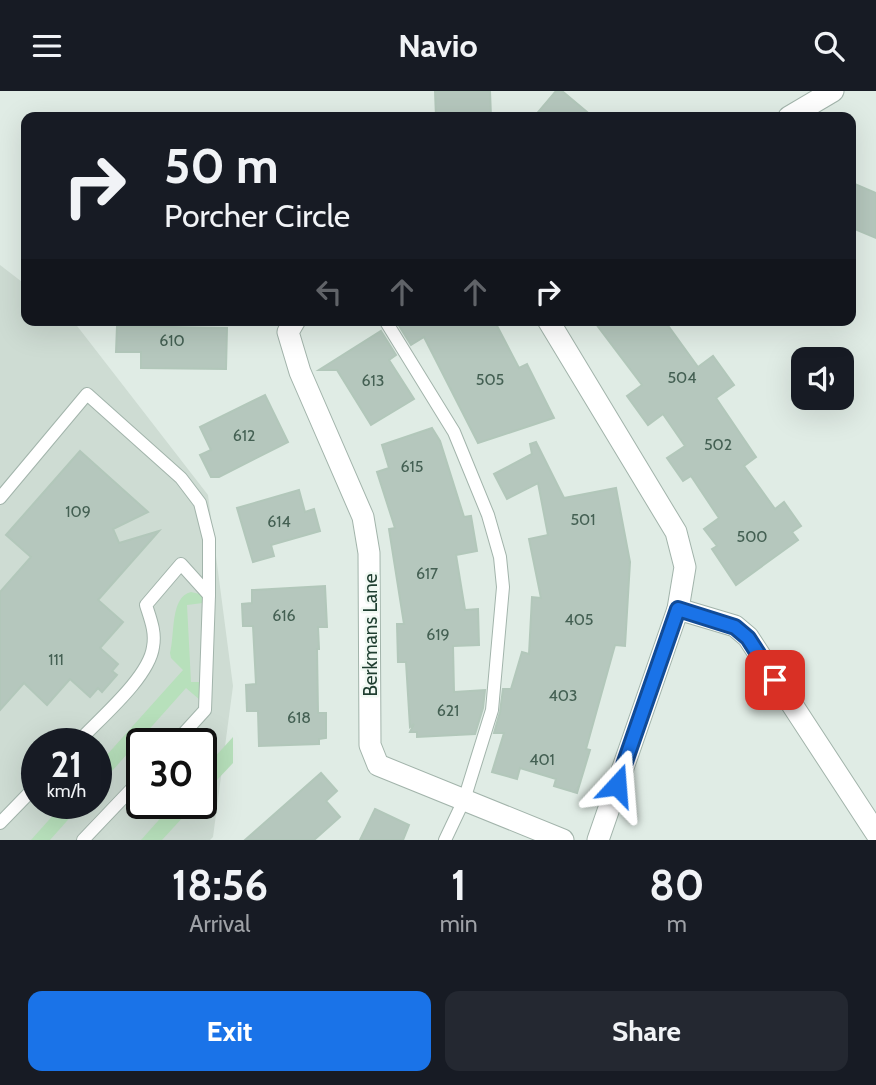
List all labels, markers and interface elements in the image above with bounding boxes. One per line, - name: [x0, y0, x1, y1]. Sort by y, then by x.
- text: Navio: [398, 26, 478, 65]
- icon: menu: [28, 27, 66, 65]
- icon: search: [810, 27, 848, 65]
- text: 50 m: [164, 136, 279, 195]
- icon: right: [49, 140, 140, 231]
- text: Porcher Circle: [164, 196, 350, 235]
- icon: left: [310, 273, 348, 311]
- icon: ahead: [383, 273, 421, 311]
- icon: ahead: [456, 273, 494, 311]
- icon: right: [529, 273, 567, 311]
- house number: 610: [159, 331, 185, 350]
- map controls: [791, 347, 854, 410]
- button: sound: [791, 347, 854, 410]
- house number: 504: [667, 368, 697, 387]
- house number: 505: [476, 370, 504, 389]
- house number: 613: [362, 371, 384, 390]
- house number: 612: [233, 426, 255, 445]
- house number: 502: [704, 435, 732, 454]
- house number: 615: [401, 457, 423, 476]
- house number: 109: [65, 502, 91, 521]
- house number: 501: [570, 510, 596, 529]
- house number: 614: [267, 512, 291, 531]
- house number: 500: [737, 527, 768, 546]
- house number: 617: [416, 564, 438, 583]
- street label: Berkmans Lane: [359, 573, 382, 697]
- house number: 616: [272, 606, 296, 625]
- house number: 405: [564, 610, 594, 629]
- house number: 619: [426, 625, 450, 644]
- house number: 111: [48, 650, 64, 669]
- pin: [745, 650, 805, 710]
- icon: arrive: [756, 661, 794, 699]
- house number: 403: [548, 686, 578, 705]
- house number: 621: [437, 701, 459, 720]
- house number: 618: [287, 708, 311, 727]
- speed limit sign: 30: [126, 728, 217, 819]
- text: 21: [51, 743, 82, 786]
- position arrow: [580, 748, 654, 822]
- house number: 401: [529, 750, 555, 769]
- text: km/h: [47, 780, 86, 802]
- text: 18:56: [172, 859, 268, 911]
- text: 1: [451, 859, 466, 911]
- text: 80: [649, 859, 704, 911]
- text: Arrival: [189, 910, 250, 938]
- text: min: [440, 910, 478, 938]
- text: m: [667, 910, 687, 938]
- button: Exit: [28, 991, 431, 1071]
- button: Share: [445, 991, 848, 1071]

